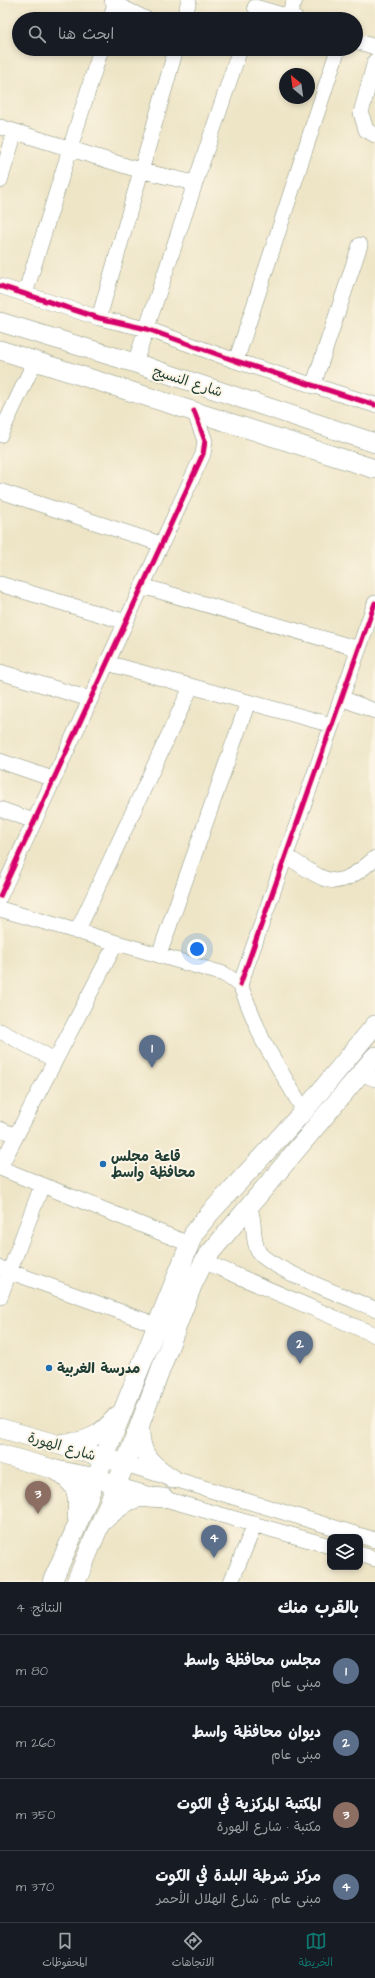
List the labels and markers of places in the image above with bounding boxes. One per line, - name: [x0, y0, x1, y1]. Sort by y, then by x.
- pin: 1: [139, 1035, 165, 1068]
- place label: قاعة مجلس محافظة واسط: [111, 1147, 195, 1183]
- marker: قاعة مجلس محافظة واسط: [98, 1159, 108, 1169]
- pin: 2: [287, 1331, 313, 1364]
- place label: مدرسة الغربية: [57, 1359, 140, 1379]
- marker: مدرسة الغربية: [44, 1363, 54, 1373]
- pin: 3: [25, 1481, 51, 1514]
- pin: 4: [201, 1525, 227, 1558]

